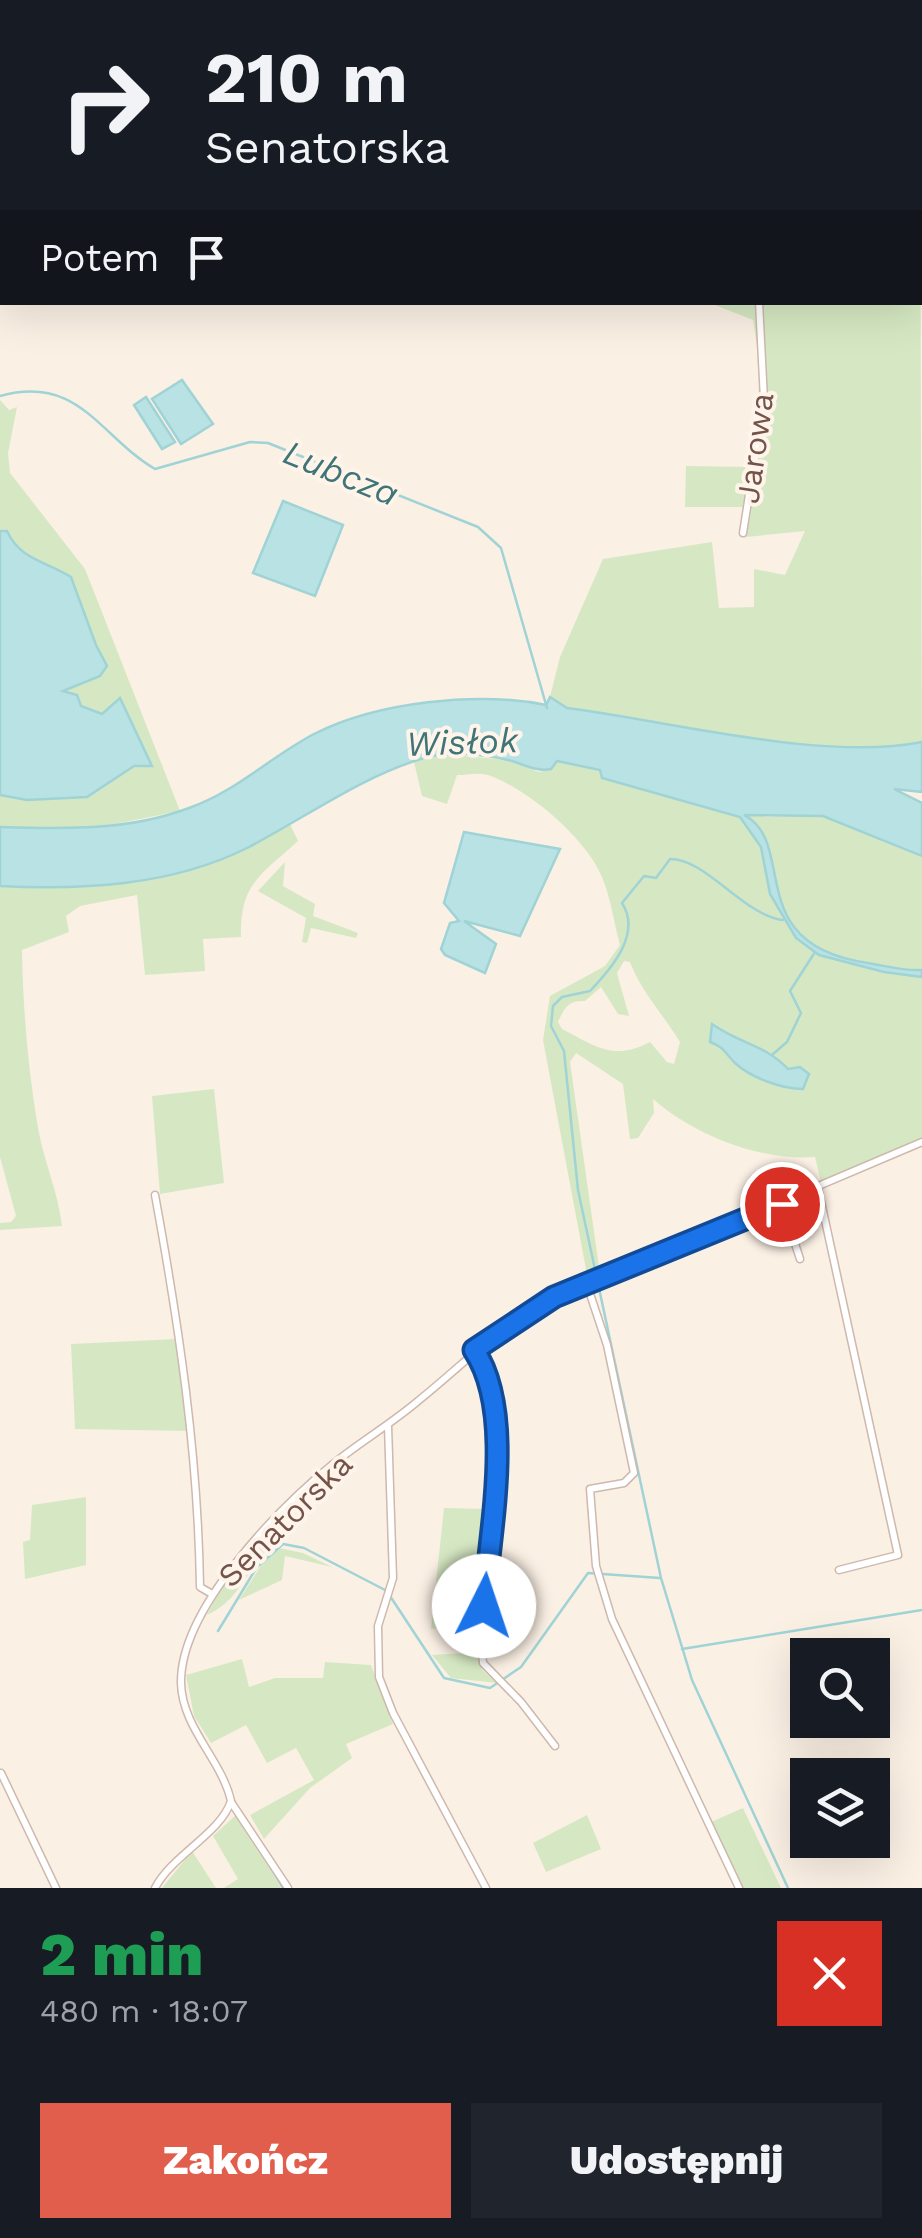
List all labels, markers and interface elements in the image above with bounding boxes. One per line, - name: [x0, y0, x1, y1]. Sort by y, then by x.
- text: 210 m: [205, 37, 408, 119]
- icon: right: [40, 40, 170, 170]
- text: Senatorska: [205, 121, 450, 174]
- icon: arrive: [179, 230, 234, 285]
- text: Potem: [40, 236, 159, 280]
- street label: Jarowa: [728, 390, 782, 506]
- water label: Lubcza: [277, 431, 405, 515]
- water label: Wisłok: [405, 719, 520, 765]
- pin: [740, 1162, 825, 1247]
- icon: arrive: [755, 1177, 810, 1232]
- street label: Senatorska: [210, 1445, 360, 1595]
- position arrow: [432, 1554, 536, 1658]
- map controls: [790, 1638, 890, 1858]
- button: search: [790, 1638, 890, 1738]
- button: layers: [790, 1758, 890, 1858]
- text: 2 min: [40, 1919, 204, 1990]
- button: close: [777, 1921, 882, 2026]
- text: 480 m · 18:07: [40, 1992, 248, 2030]
- button: Zakończ: [40, 2103, 451, 2218]
- button: Udostępnij: [471, 2103, 882, 2218]

